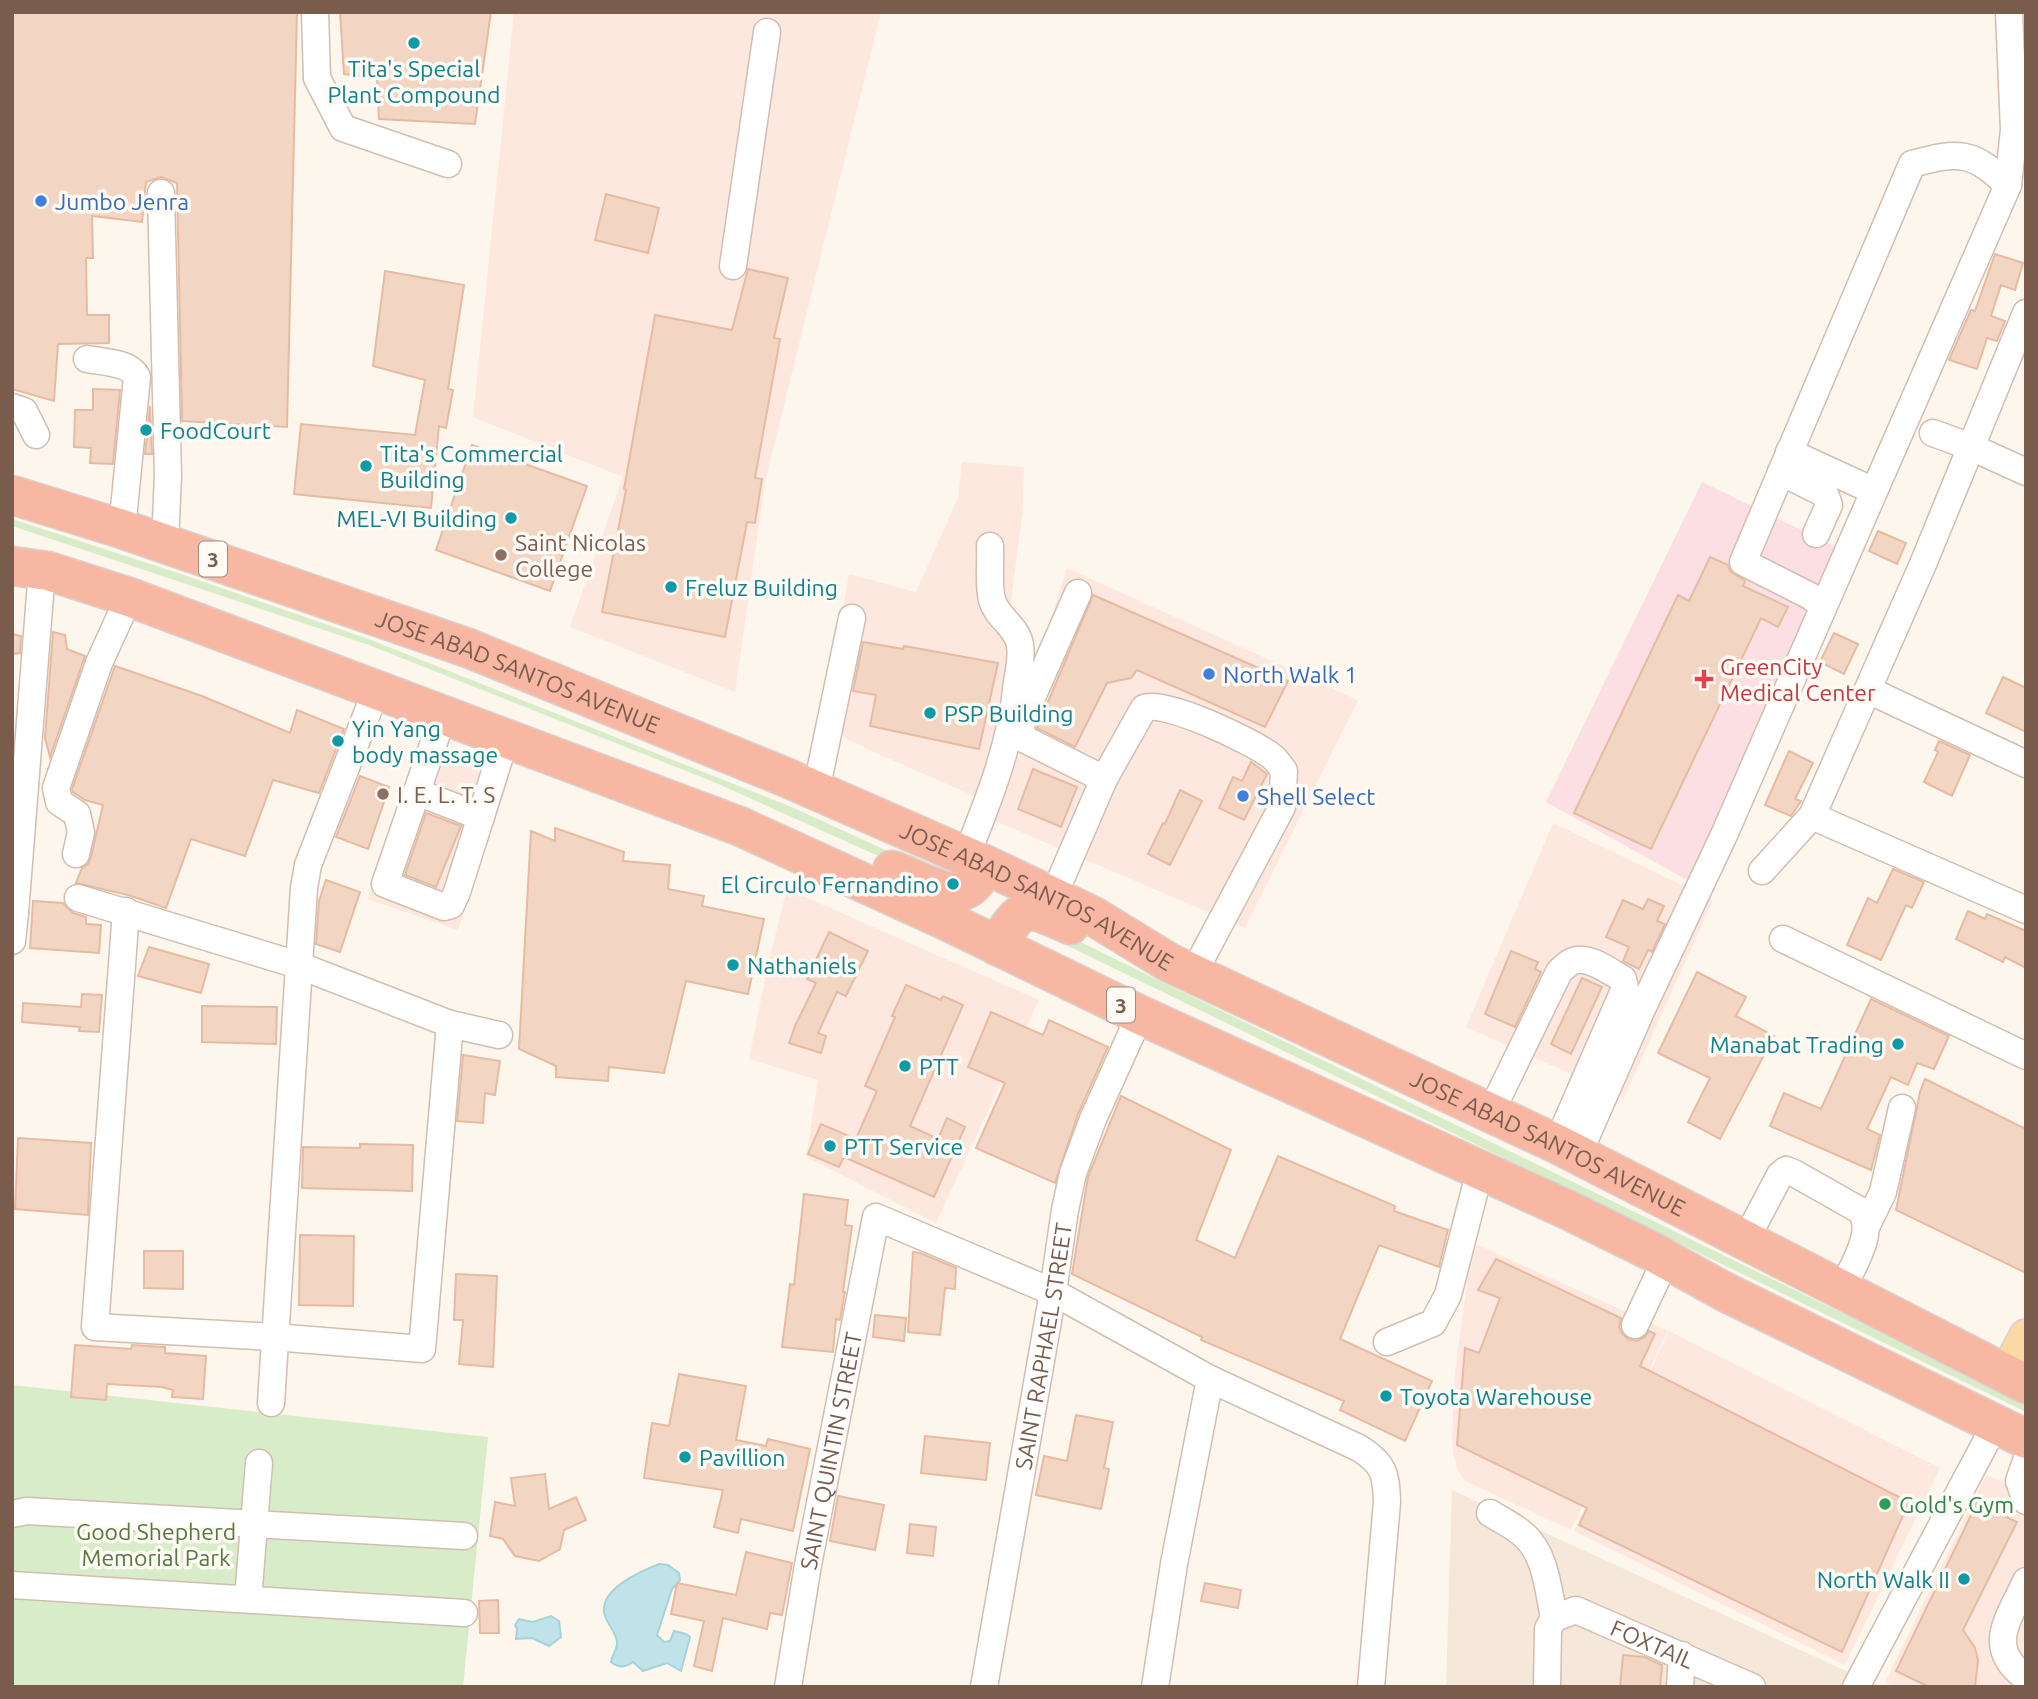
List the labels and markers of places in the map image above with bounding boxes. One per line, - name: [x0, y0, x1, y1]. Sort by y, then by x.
- marker: Tita's Special Plant Compound: [406, 35, 422, 51]
- place label: Tita's Special Plant Compound: [327, 56, 501, 107]
- place label: Jumbo Jenra: [55, 189, 189, 214]
- marker: Jumbo Jenra: [33, 193, 49, 209]
- place label: FoodCourt: [160, 418, 271, 443]
- marker: FoodCourt: [138, 422, 154, 438]
- place label: Tita's Commercial Building: [380, 441, 563, 492]
- marker: Tita's Commercial Building: [358, 458, 374, 474]
- place label: MEL-VI Building: [337, 506, 497, 531]
- marker: MEL-VI Building: [503, 510, 519, 526]
- place label: Saint Nicolas College: [515, 530, 646, 581]
- marker: Saint Nicolas College: [493, 547, 509, 563]
- place label: Freluz Building: [685, 575, 838, 600]
- marker: Freluz Building: [663, 579, 679, 595]
- place label: GreenCity Medical Center: [1720, 654, 1876, 705]
- place label: North Walk 1: [1223, 662, 1358, 687]
- marker: North Walk 1: [1201, 666, 1217, 682]
- marker: GreenCity Medical Center: [1694, 669, 1714, 689]
- place label: PSP Building: [944, 701, 1074, 726]
- marker: PSP Building: [922, 705, 938, 721]
- place label: Yin Yang body massage: [352, 716, 498, 767]
- marker: Yin Yang body massage: [330, 733, 346, 749]
- place label: I. E. L. T. S: [397, 782, 495, 807]
- place label: Shell Select: [1257, 784, 1375, 809]
- marker: I. E. L. T. S: [375, 786, 391, 802]
- marker: Shell Select: [1235, 788, 1251, 804]
- place label: El Circulo Fernandino: [721, 872, 939, 897]
- marker: El Circulo Fernandino: [945, 876, 961, 892]
- place label: Nathaniels: [747, 953, 857, 978]
- marker: Nathaniels: [725, 957, 741, 973]
- place label: Manabat Trading: [1710, 1032, 1884, 1057]
- marker: Manabat Trading: [1890, 1036, 1906, 1052]
- place label: PTT: [919, 1054, 959, 1079]
- marker: PTT: [897, 1058, 913, 1074]
- place label: PTT Service: [844, 1134, 963, 1159]
- marker: PTT Service: [822, 1138, 838, 1154]
- place label: Toyota Warehouse: [1400, 1384, 1592, 1409]
- marker: Toyota Warehouse: [1378, 1388, 1394, 1404]
- place label: Pavillion: [699, 1445, 785, 1470]
- marker: Pavillion: [677, 1449, 693, 1465]
- place label: Gold's Gym: [1899, 1492, 2014, 1517]
- marker: Gold's Gym: [1877, 1496, 1893, 1512]
- place label: North Walk II: [1817, 1567, 1950, 1592]
- marker: North Walk II: [1956, 1571, 1972, 1587]

